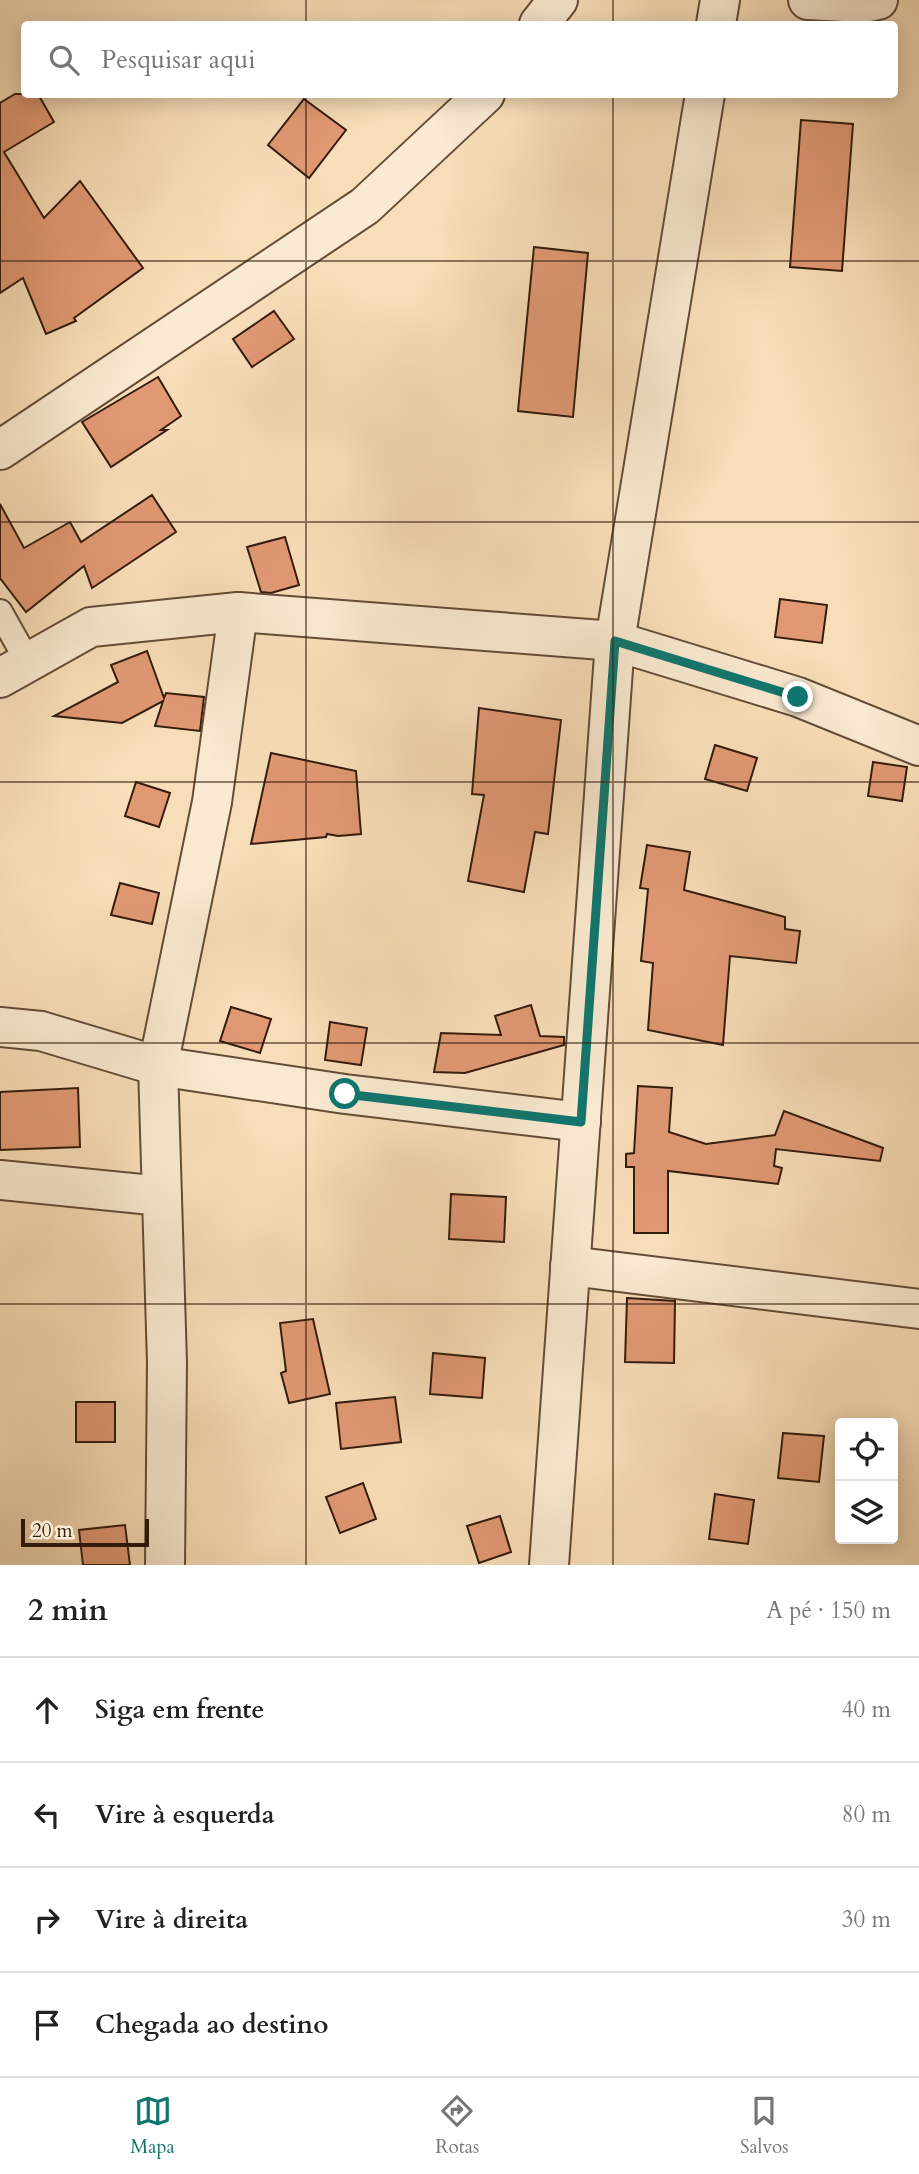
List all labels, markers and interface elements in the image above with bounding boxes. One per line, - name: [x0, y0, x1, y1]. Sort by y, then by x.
- search box: [21, 21, 898, 98]
- icon: search: [45, 41, 83, 79]
- text: Pesquisar aqui: [101, 42, 256, 77]
- route end: [782, 681, 813, 712]
- route start: [329, 1078, 360, 1109]
- map controls: [835, 1418, 898, 1544]
- button: locate: [835, 1418, 898, 1481]
- button: layers: [835, 1481, 898, 1544]
- scale bar: [21, 1516, 149, 1548]
- text: 20 m: [32, 1518, 73, 1544]
- text: 2 min: [28, 1590, 108, 1631]
- text: A pé · 150 m: [767, 1595, 891, 1626]
- icon: ahead: [28, 1691, 66, 1729]
- text: Siga em frente: [95, 1692, 264, 1727]
- text: 40 m: [842, 1694, 891, 1725]
- icon: left: [28, 1796, 66, 1834]
- text: Vire à esquerda: [95, 1797, 275, 1832]
- text: 80 m: [842, 1799, 891, 1830]
- icon: right: [28, 1901, 66, 1939]
- text: Vire à direita: [95, 1902, 248, 1937]
- text: 30 m: [842, 1904, 891, 1935]
- icon: arrive: [28, 2006, 66, 2044]
- text: Chegada ao destino: [95, 2007, 328, 2042]
- tab: Mapa: [130, 2092, 175, 2160]
- tab: Rotas: [435, 2092, 479, 2160]
- tab: Salvos: [740, 2092, 789, 2160]

